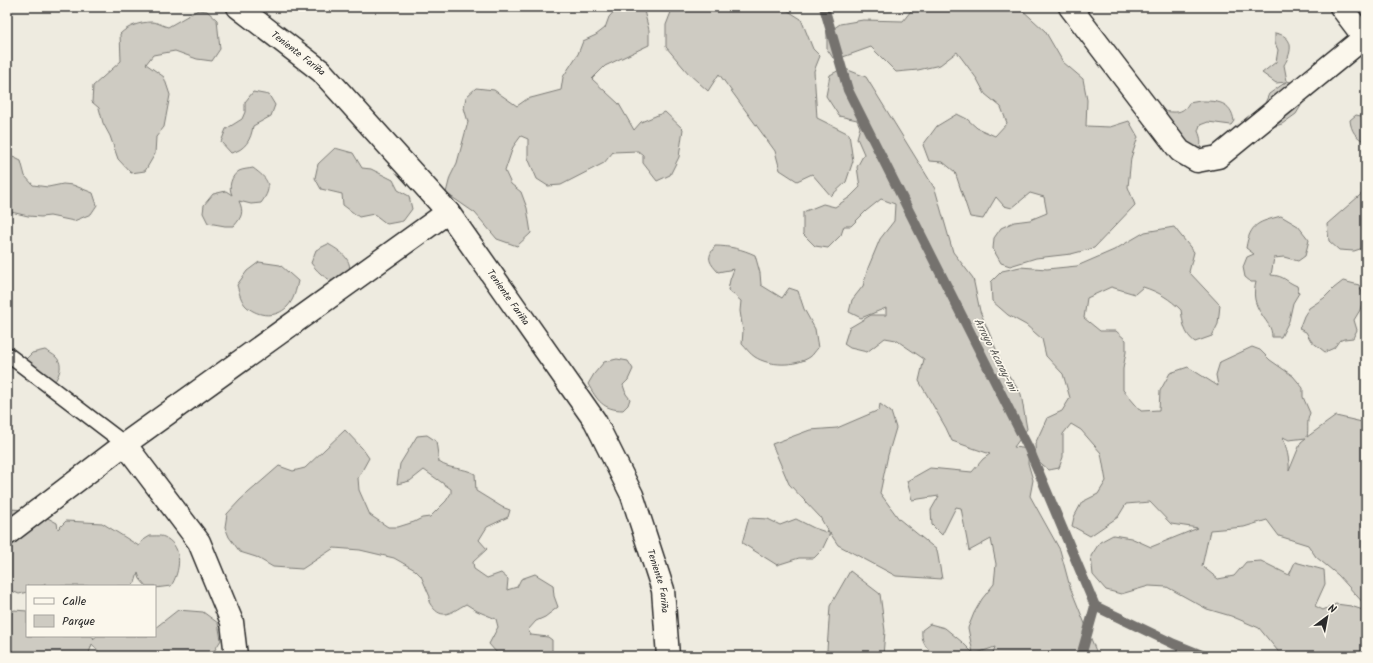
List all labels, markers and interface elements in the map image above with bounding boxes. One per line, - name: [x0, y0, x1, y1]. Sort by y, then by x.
- street label: Teniente Fariña: [267, 27, 330, 80]
- street label: Teniente Fariña: [483, 266, 534, 329]
- water label: Arroyo Acaray-mi: [969, 315, 1022, 397]
- street label: Teniente Fariña: [642, 547, 673, 614]
- legend: [26, 585, 156, 637]
- text: Calle: [62, 592, 87, 611]
- north arrow: [1307, 597, 1347, 637]
- text: N: [1324, 600, 1340, 619]
- text: Parque: [62, 612, 96, 631]

